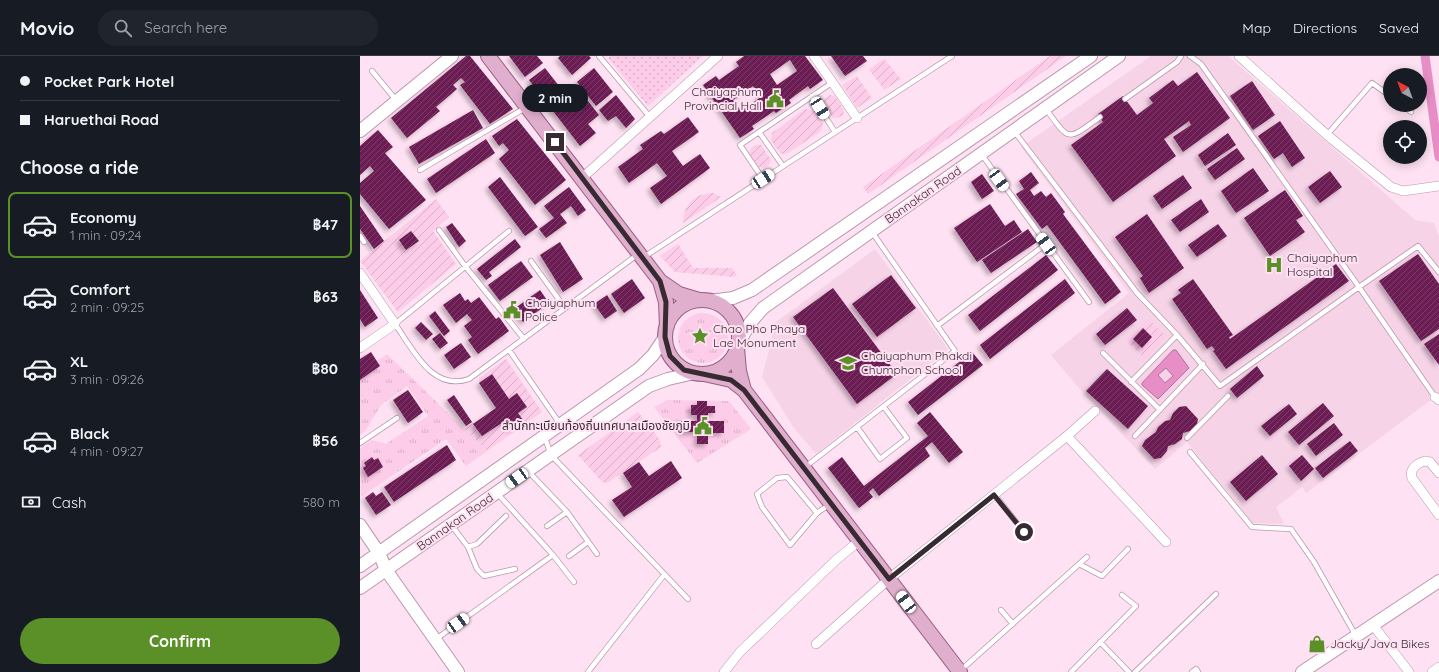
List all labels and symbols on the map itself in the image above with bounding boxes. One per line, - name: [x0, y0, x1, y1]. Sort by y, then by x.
- north arrow: [1383, 68, 1427, 112]
- callout: 2 min: [522, 84, 588, 112]
- place label: Chaiyaphum Provincial Hall: [684, 84, 762, 113]
- public building icon: Chaiyaphum Provincial Hall: [765, 89, 785, 109]
- car: [808, 95, 832, 121]
- route end: [546, 133, 564, 151]
- street label: Bannakan Road: [882, 163, 964, 227]
- car: [750, 167, 776, 191]
- car: [987, 167, 1011, 193]
- car: [1034, 231, 1058, 257]
- place label: Chaiyaphum Hospital: [1287, 250, 1357, 279]
- hospital icon: Chaiyaphum Hospital: [1264, 255, 1284, 275]
- place label: Chaiyaphum Police: [525, 295, 595, 324]
- public building icon: Chaiyaphum Police: [502, 300, 522, 320]
- place label: Chao Pho Phaya Lae Monument: [713, 321, 805, 350]
- place icon: Chao Pho Phaya Lae Monument: [690, 326, 710, 346]
- place label: Chaiyaphum Phakdi Chumphon School: [861, 348, 972, 377]
- school or university icon: Chaiyaphum Phakdi Chumphon School: [838, 353, 858, 373]
- public building icon: สำนักทะเบียนท้องถิ่นเทศบาลเมืองชัยภูมิ: [693, 416, 713, 436]
- place label: สำนักทะเบียนท้องถิ่นเทศบาลเมืองชัยภูมิ: [502, 418, 690, 433]
- car: [504, 466, 530, 490]
- street label: Bannakan Road: [414, 490, 496, 554]
- route start: [1015, 523, 1033, 541]
- car: [894, 589, 918, 615]
- car: [445, 611, 471, 635]
- shop icon: Jacky/Java Bikes: [1307, 634, 1327, 654]
- place label: Jacky/Java Bikes: [1330, 636, 1430, 651]

